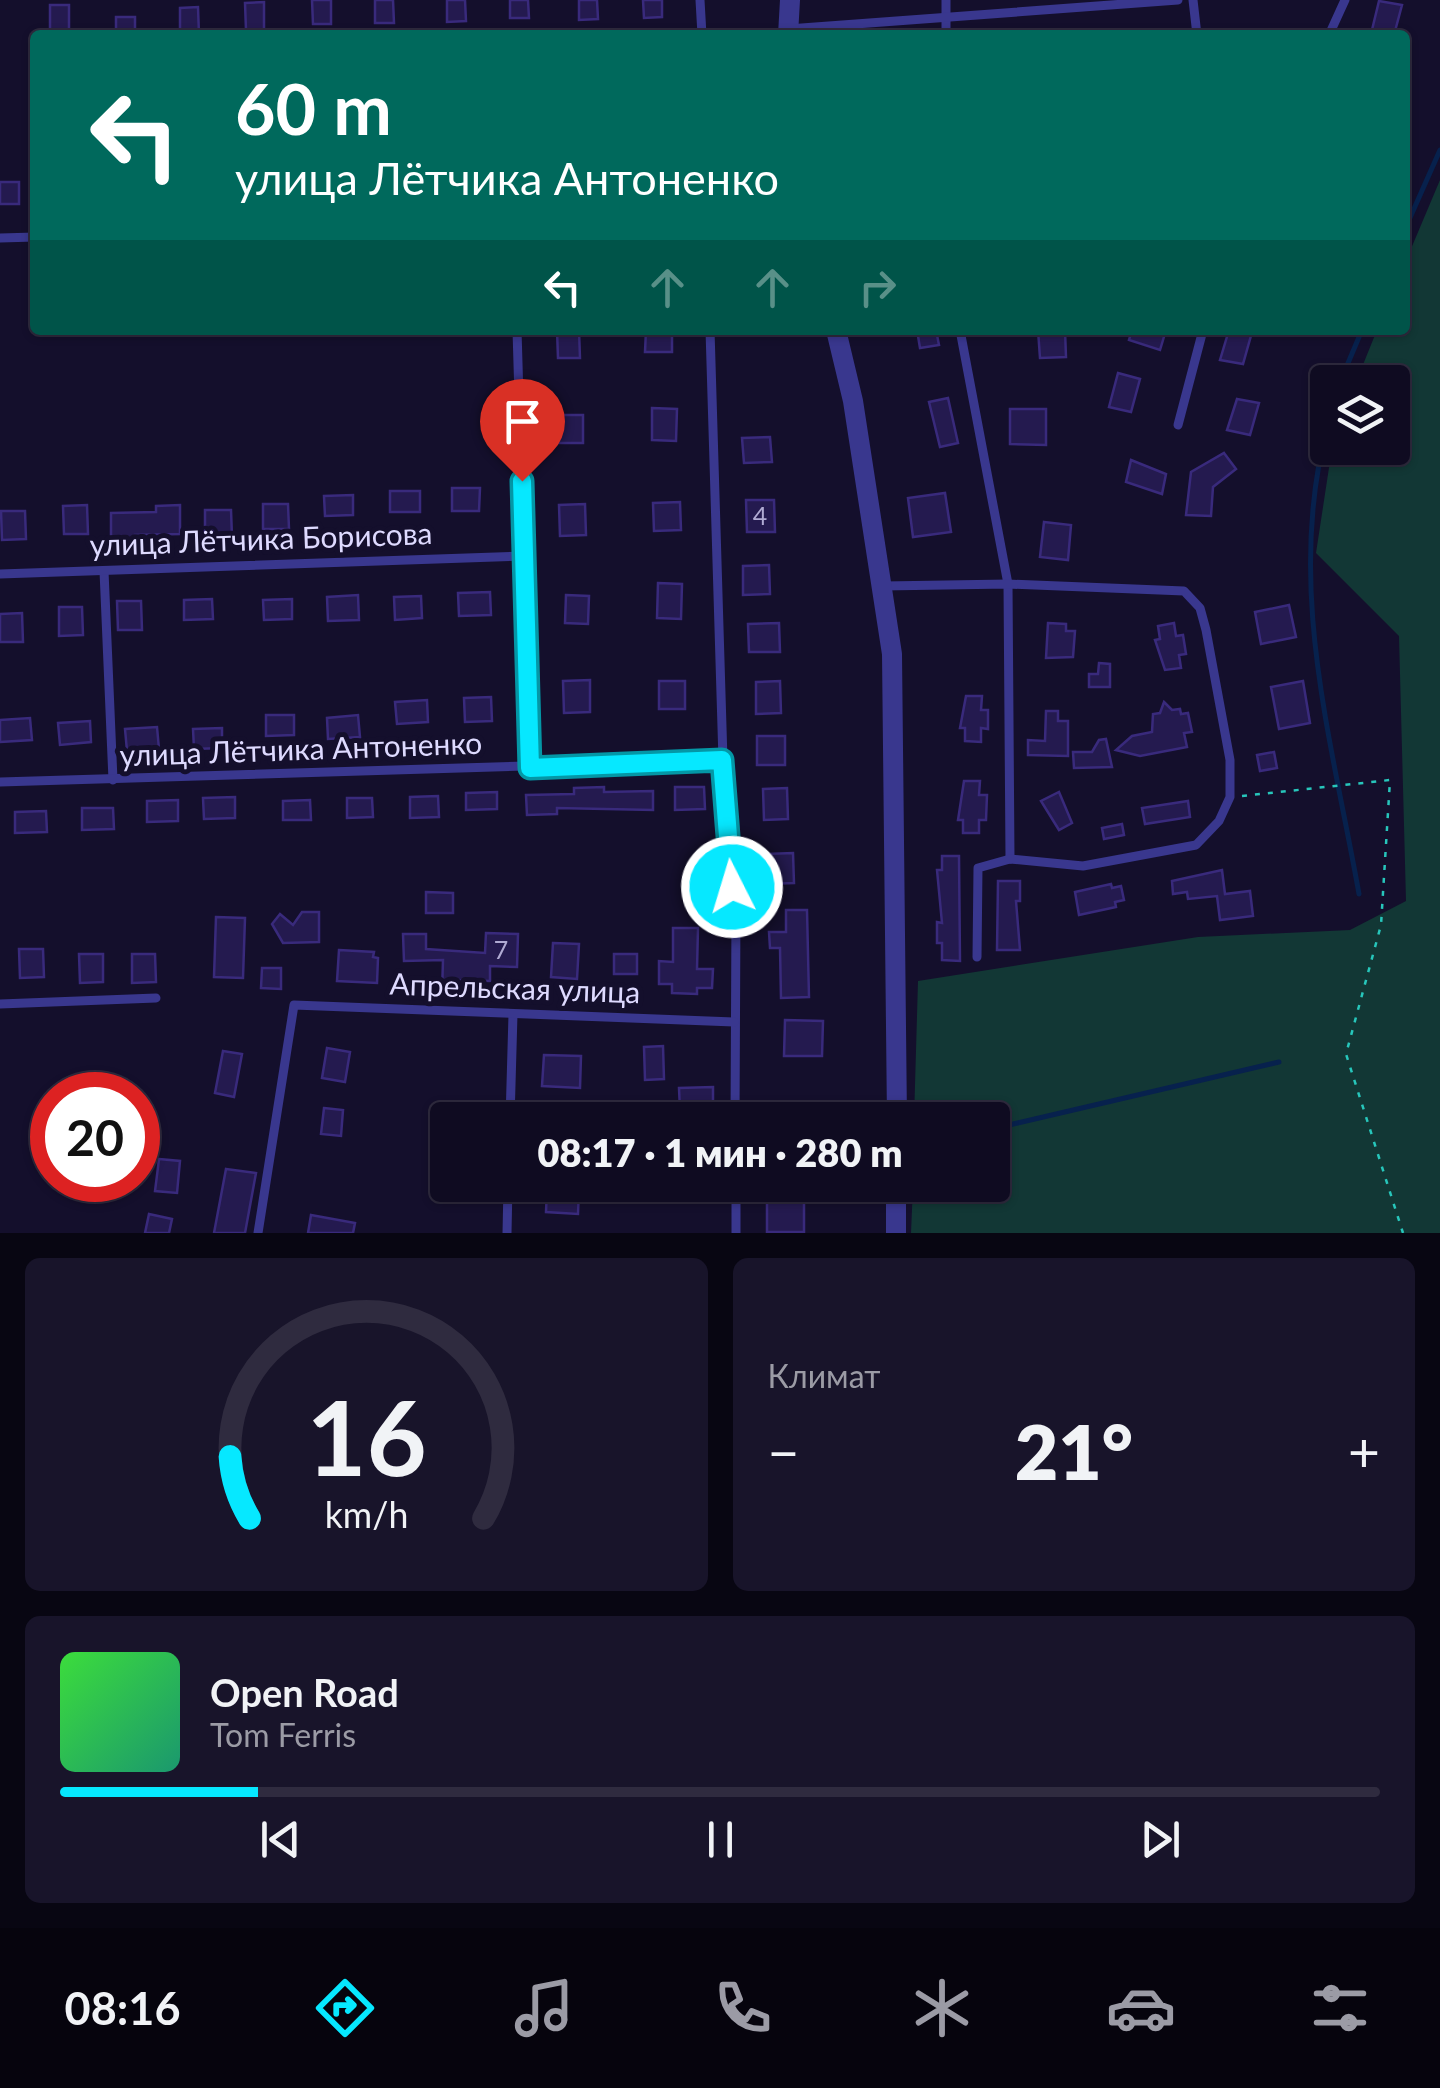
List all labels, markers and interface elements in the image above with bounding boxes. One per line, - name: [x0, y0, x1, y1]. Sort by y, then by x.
- text: 60 m: [235, 66, 392, 150]
- icon: left: [70, 70, 200, 200]
- text: улица Лётчика Антоненко: [235, 151, 779, 205]
- icon: left: [535, 260, 590, 315]
- icon: ahead: [640, 260, 695, 315]
- icon: ahead: [745, 260, 800, 315]
- icon: right: [850, 260, 905, 315]
- map controls: [1310, 365, 1410, 465]
- button: layers: [1310, 365, 1410, 465]
- pin: [480, 379, 565, 482]
- icon: arrive: [495, 394, 550, 449]
- house number: 4: [753, 500, 767, 530]
- street label: улица Лётчика Борисова: [89, 514, 433, 562]
- street label: улица Лётчика Антоненко: [119, 724, 483, 772]
- position arrow: [680, 835, 784, 939]
- house number: 7: [494, 934, 508, 964]
- street label: Апрельская улица: [389, 965, 641, 1009]
- speed limit sign: 20: [30, 1072, 160, 1202]
- text: 08:17 · 1 мин · 280 m: [537, 1129, 903, 1175]
- text: Климат: [768, 1356, 880, 1395]
- text: 16: [306, 1373, 427, 1498]
- text: 21°: [1015, 1406, 1133, 1496]
- text: −: [768, 1418, 799, 1484]
- text: +: [1348, 1418, 1380, 1484]
- text: km/h: [324, 1493, 408, 1536]
- text: Open Road: [210, 1669, 399, 1715]
- text: Tom Ferris: [210, 1715, 356, 1754]
- icon: previous: [253, 1812, 308, 1867]
- icon: pause: [693, 1812, 748, 1867]
- icon: next: [1133, 1812, 1188, 1867]
- icon: directions: [310, 1973, 380, 2043]
- icon: music: [509, 1973, 579, 2043]
- icon: phone: [708, 1973, 778, 2043]
- icon: climate: [907, 1973, 977, 2043]
- icon: car: [1106, 1973, 1176, 2043]
- icon: filters: [1305, 1973, 1375, 2043]
- text: 08:16: [65, 1981, 181, 2035]

